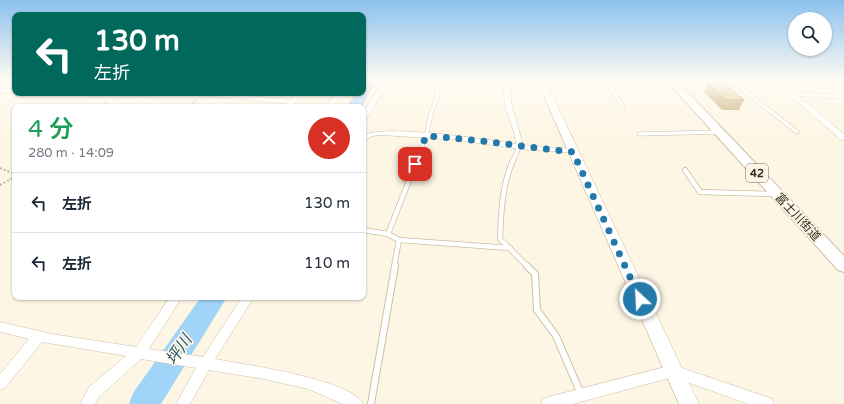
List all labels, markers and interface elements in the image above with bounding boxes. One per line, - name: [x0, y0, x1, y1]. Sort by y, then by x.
- map controls: [788, 12, 832, 56]
- button: search: [788, 12, 832, 56]
- text: 130 m: [94, 24, 180, 58]
- icon: left: [28, 28, 80, 80]
- text: 左折: [94, 62, 130, 84]
- text: 4 分: [28, 115, 73, 144]
- button: close: [308, 117, 350, 159]
- text: 280 m · 14:09: [28, 145, 114, 161]
- pin: [398, 147, 432, 181]
- icon: arrive: [404, 153, 426, 175]
- road number: 42: [746, 164, 768, 182]
- street label: 富士川街道: [772, 190, 824, 244]
- icon: left: [28, 192, 50, 214]
- text: 130 m: [304, 194, 350, 212]
- text: 左折: [62, 195, 92, 213]
- icon: left: [28, 252, 50, 274]
- text: 110 m: [304, 254, 350, 272]
- text: 左折: [62, 255, 92, 273]
- position arrow: [619, 278, 661, 320]
- water label: 坪川: [162, 329, 197, 369]

